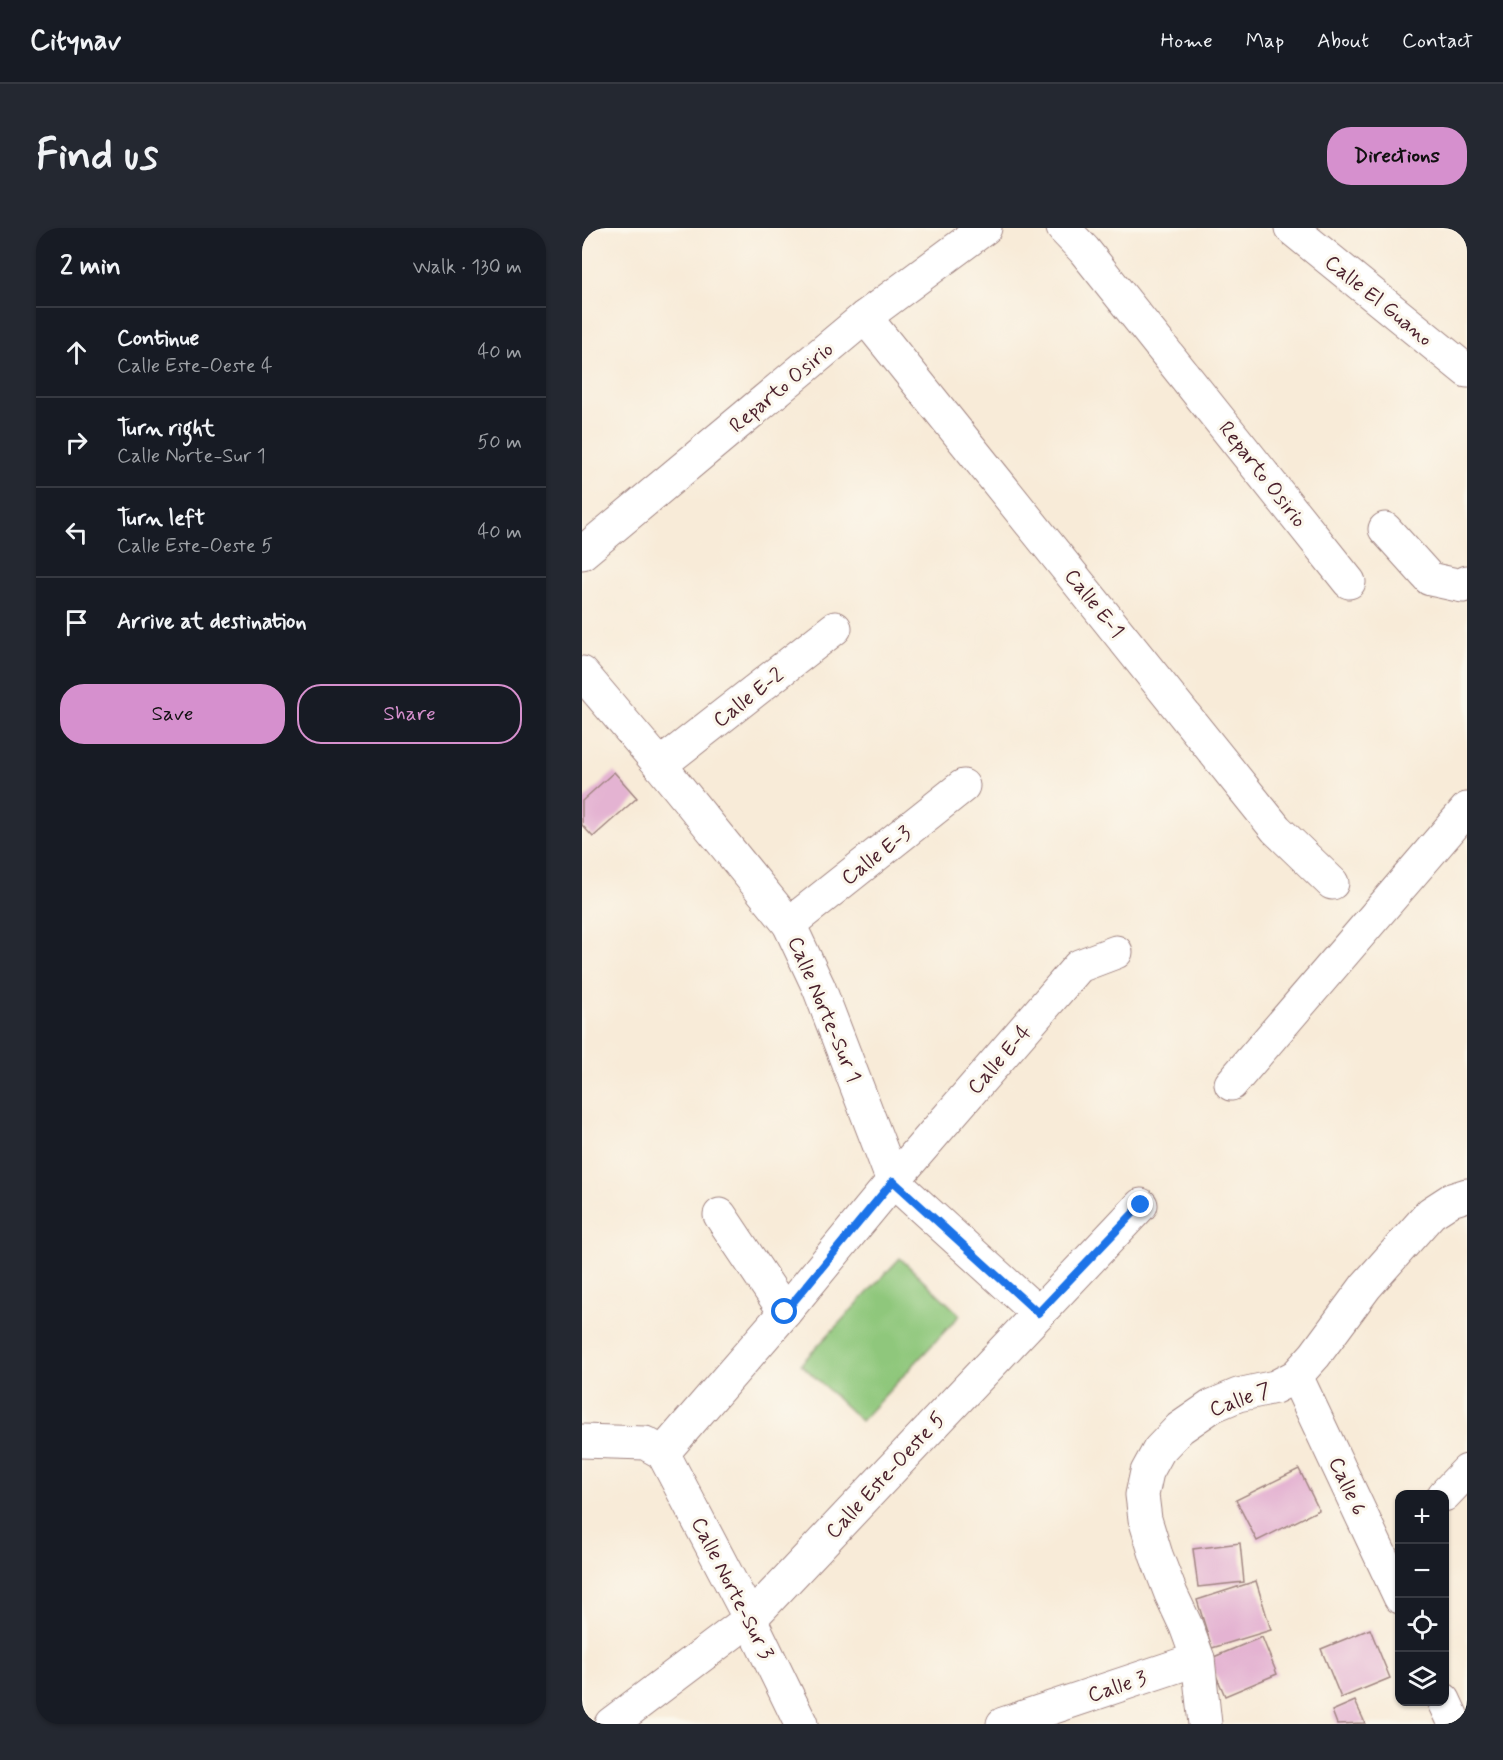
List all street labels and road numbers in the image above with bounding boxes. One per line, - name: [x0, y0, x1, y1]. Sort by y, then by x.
- street label: Calle El Guano: [1319, 249, 1438, 353]
- street label: Reparto Osirio: [724, 336, 840, 440]
- street label: Reparto Osirio: [1212, 416, 1313, 534]
- street label: Calle E-1: [1058, 563, 1131, 644]
- street label: Calle E-2: [707, 661, 790, 734]
- street label: Calle E-3: [836, 819, 918, 892]
- street label: Calle Norte-Sur 1: [781, 932, 867, 1087]
- street label: Calle E-4: [961, 1019, 1038, 1101]
- street label: Calle 7: [1206, 1376, 1275, 1424]
- street label: Calle Este-Oeste 5: [820, 1406, 952, 1545]
- street label: Calle 6: [1321, 1453, 1373, 1520]
- street label: Calle Norte-Sur 3: [684, 1513, 780, 1665]
- street label: Calle 3: [1084, 1664, 1151, 1710]

